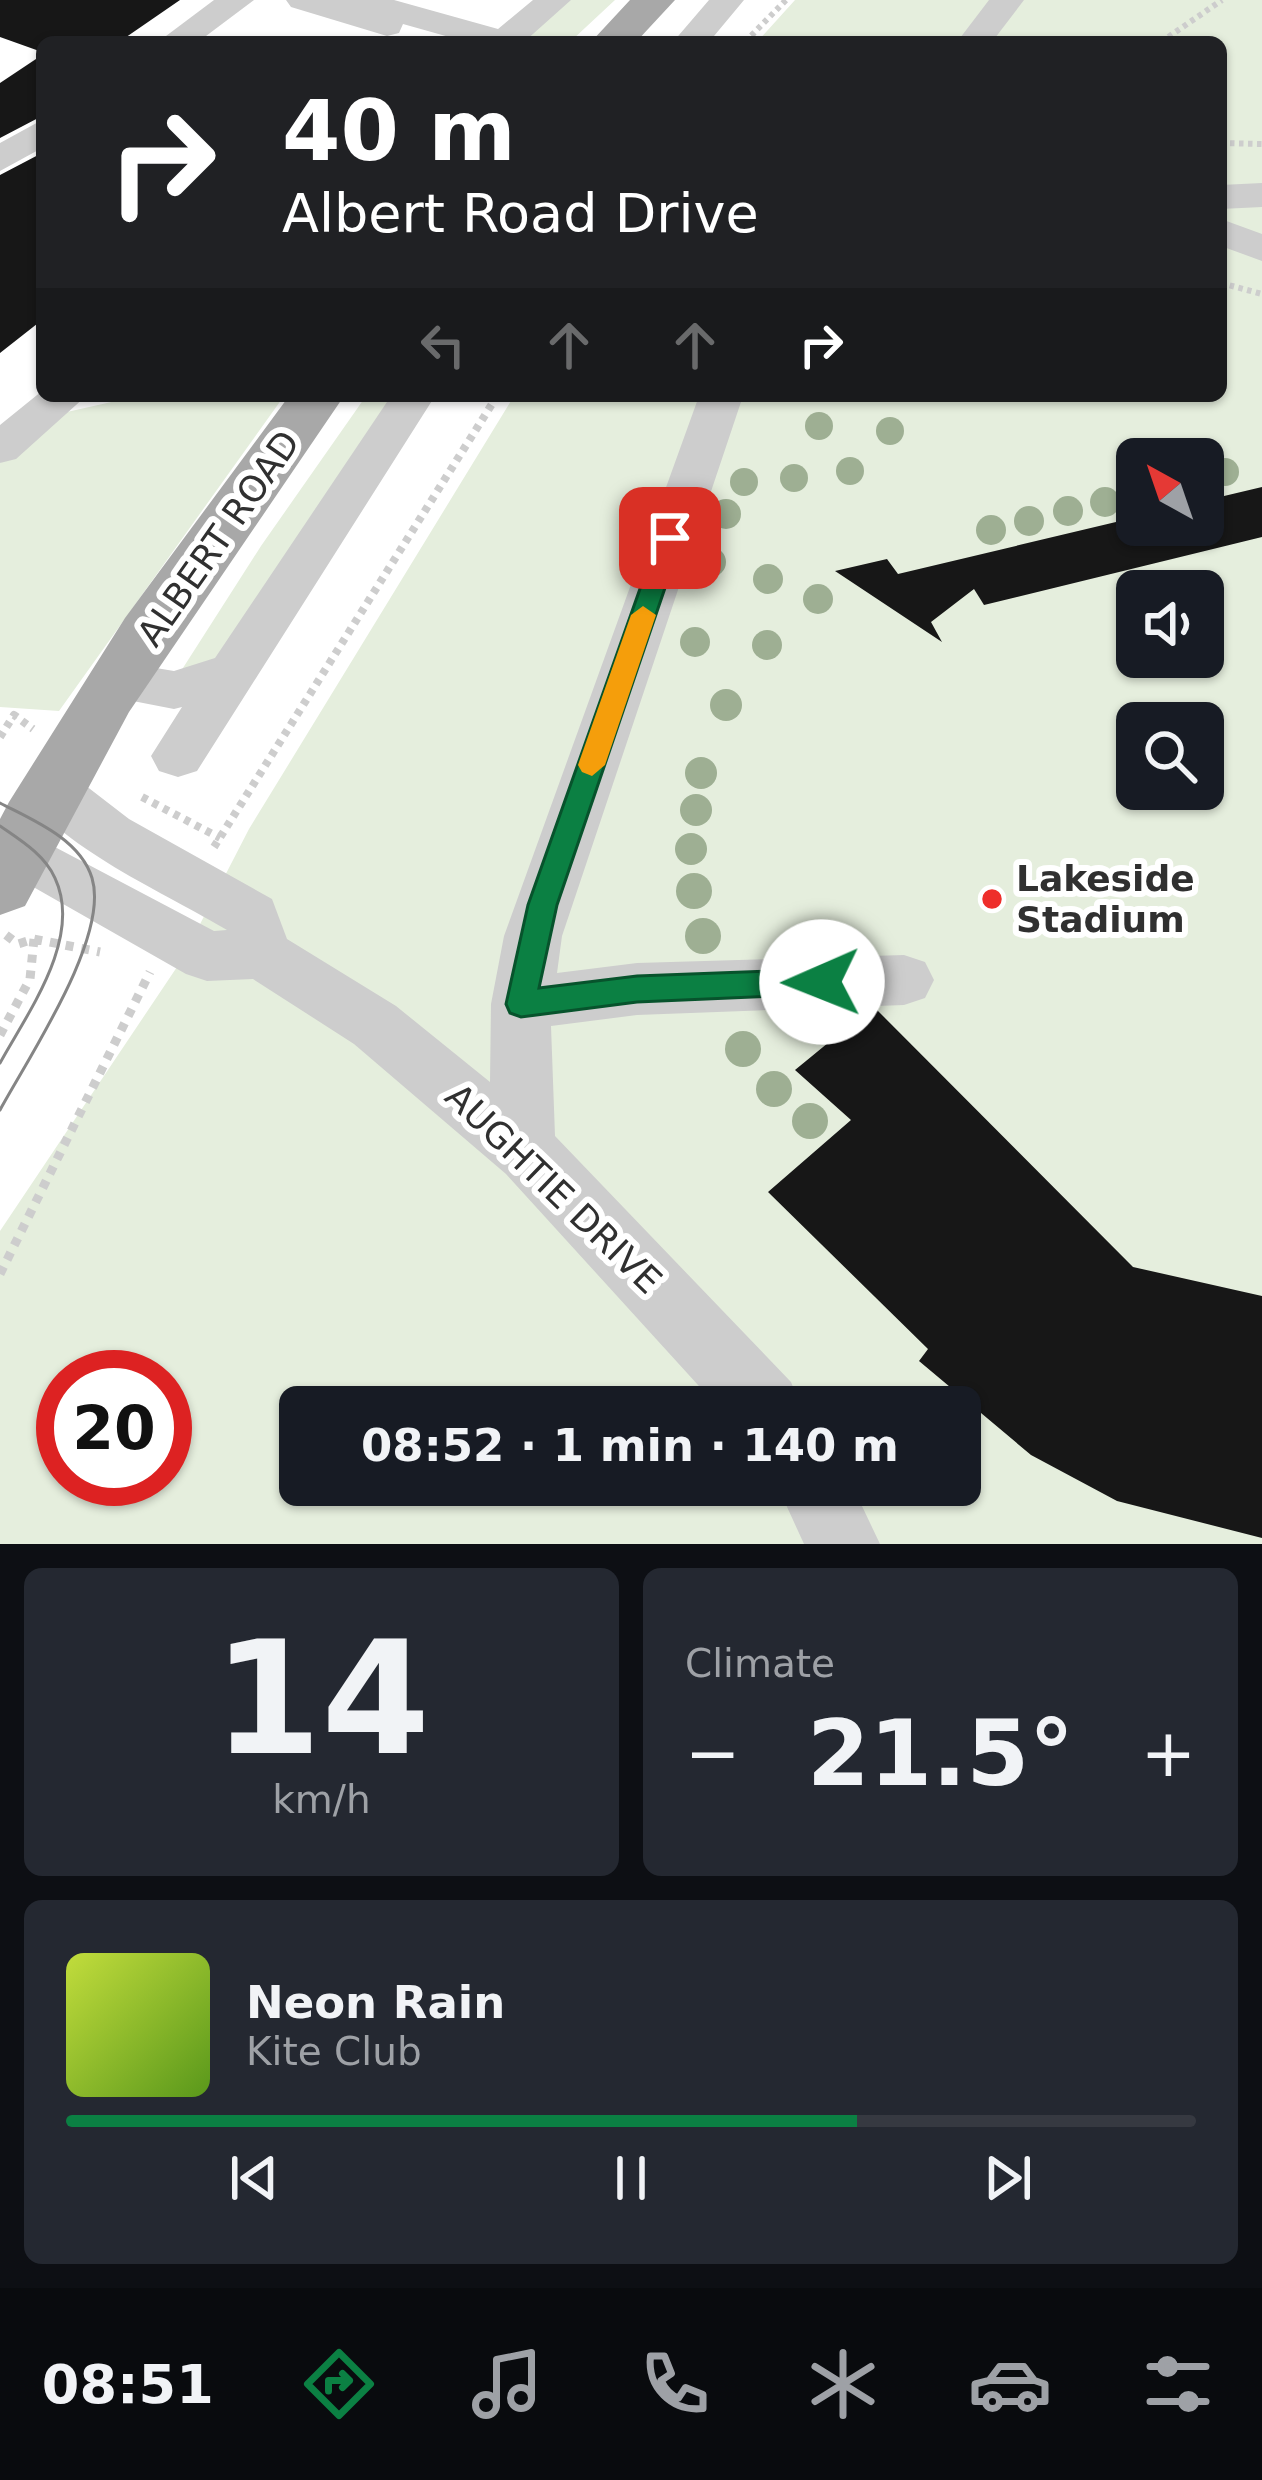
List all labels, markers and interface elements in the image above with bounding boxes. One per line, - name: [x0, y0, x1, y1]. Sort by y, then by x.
- text: 40 m: [282, 82, 516, 180]
- icon: right: [84, 84, 240, 240]
- text: Albert Road Drive: [282, 182, 759, 245]
- icon: left: [410, 312, 476, 378]
- icon: ahead: [536, 312, 602, 378]
- icon: ahead: [662, 312, 728, 378]
- icon: right: [788, 312, 854, 378]
- street label: ALBERT ROAD: [129, 423, 308, 654]
- north arrow: [1116, 438, 1224, 546]
- map controls: [1116, 438, 1224, 810]
- pin: [619, 487, 721, 589]
- icon: arrive: [637, 505, 703, 571]
- button: sound: [1116, 570, 1224, 678]
- button: search: [1116, 702, 1224, 810]
- place label: Lakeside Stadium: [1016, 858, 1195, 940]
- marker: Lakeside Stadium: [979, 886, 1005, 912]
- position arrow: [759, 919, 885, 1045]
- street label: AUGHTIE DRIVE: [437, 1075, 670, 1302]
- speed limit sign: 20: [36, 1350, 192, 1506]
- text: 08:52 · 1 min · 140 m: [361, 1419, 899, 1472]
- text: 14: [213, 1608, 430, 1790]
- text: Climate: [685, 1641, 835, 1686]
- text: 21.5°: [807, 1701, 1074, 1806]
- text: −: [685, 1715, 740, 1792]
- text: +: [1141, 1715, 1196, 1792]
- text: km/h: [272, 1777, 371, 1822]
- text: Neon Rain: [246, 1976, 505, 2029]
- text: Kite Club: [246, 2029, 422, 2074]
- icon: previous: [221, 2145, 287, 2211]
- icon: pause: [598, 2145, 664, 2211]
- icon: next: [975, 2145, 1041, 2211]
- icon: directions: [297, 2342, 381, 2426]
- icon: music: [465, 2342, 549, 2426]
- icon: phone: [633, 2342, 717, 2426]
- icon: climate: [801, 2342, 885, 2426]
- icon: car: [968, 2342, 1052, 2426]
- icon: filters: [1136, 2342, 1220, 2426]
- text: 08:51: [42, 2353, 214, 2416]

